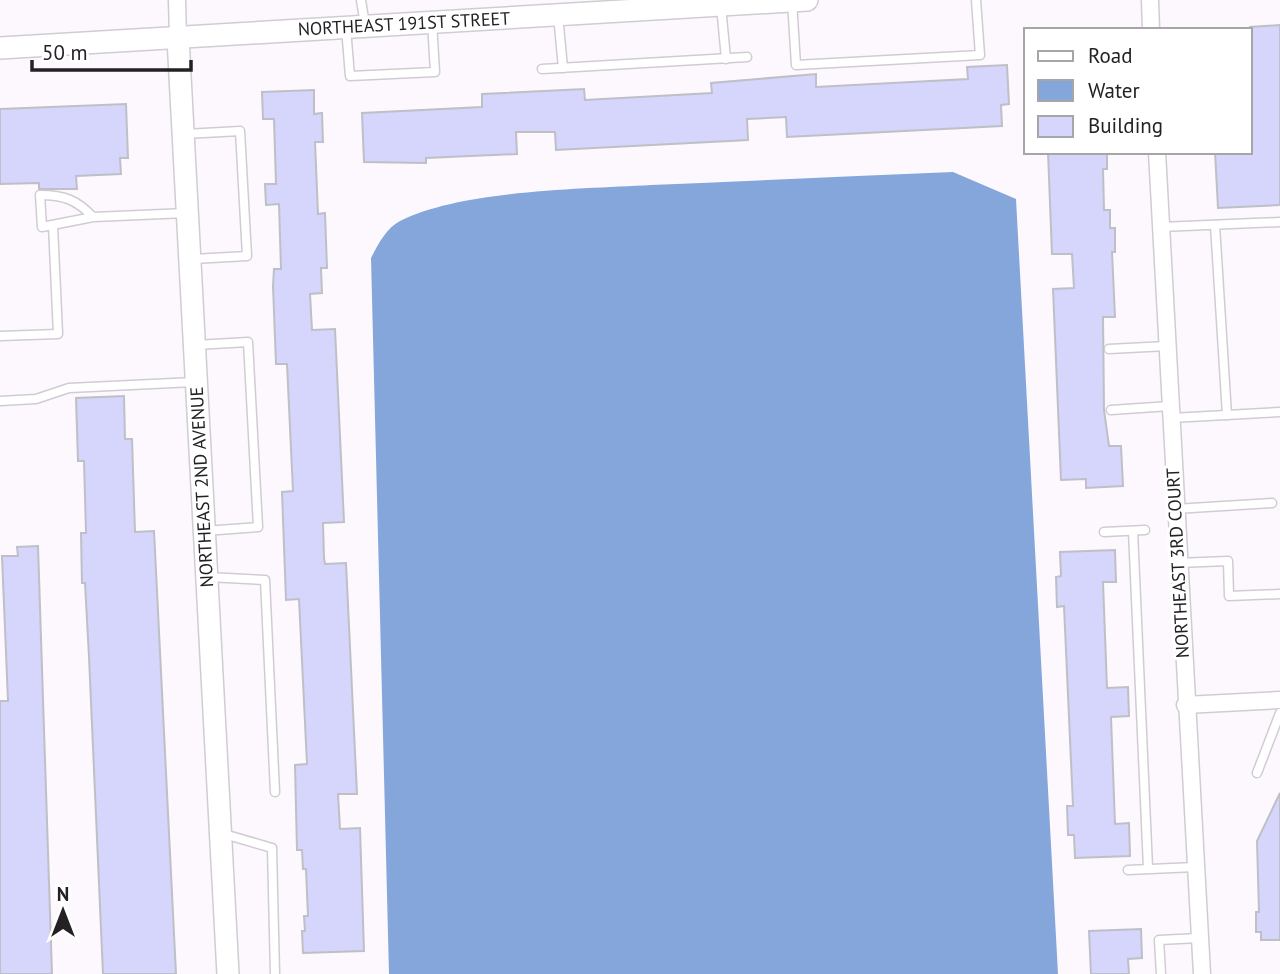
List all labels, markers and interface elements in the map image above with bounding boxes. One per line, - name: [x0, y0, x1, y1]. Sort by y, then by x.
- street label: NORTHEAST 191ST STREET: [297, 6, 511, 41]
- scale bar: [32, 28, 191, 72]
- legend: [1024, 28, 1252, 154]
- text: 50 m: [42, 39, 88, 66]
- text: Road: [1088, 42, 1132, 69]
- text: Water: [1088, 77, 1140, 104]
- text: Building: [1088, 112, 1163, 139]
- street label: NORTHEAST 2ND AVENUE: [185, 386, 218, 588]
- street label: NORTHEAST 3RD COURT: [1161, 467, 1194, 659]
- north arrow: [28, 876, 98, 946]
- text: N: [57, 882, 69, 906]

